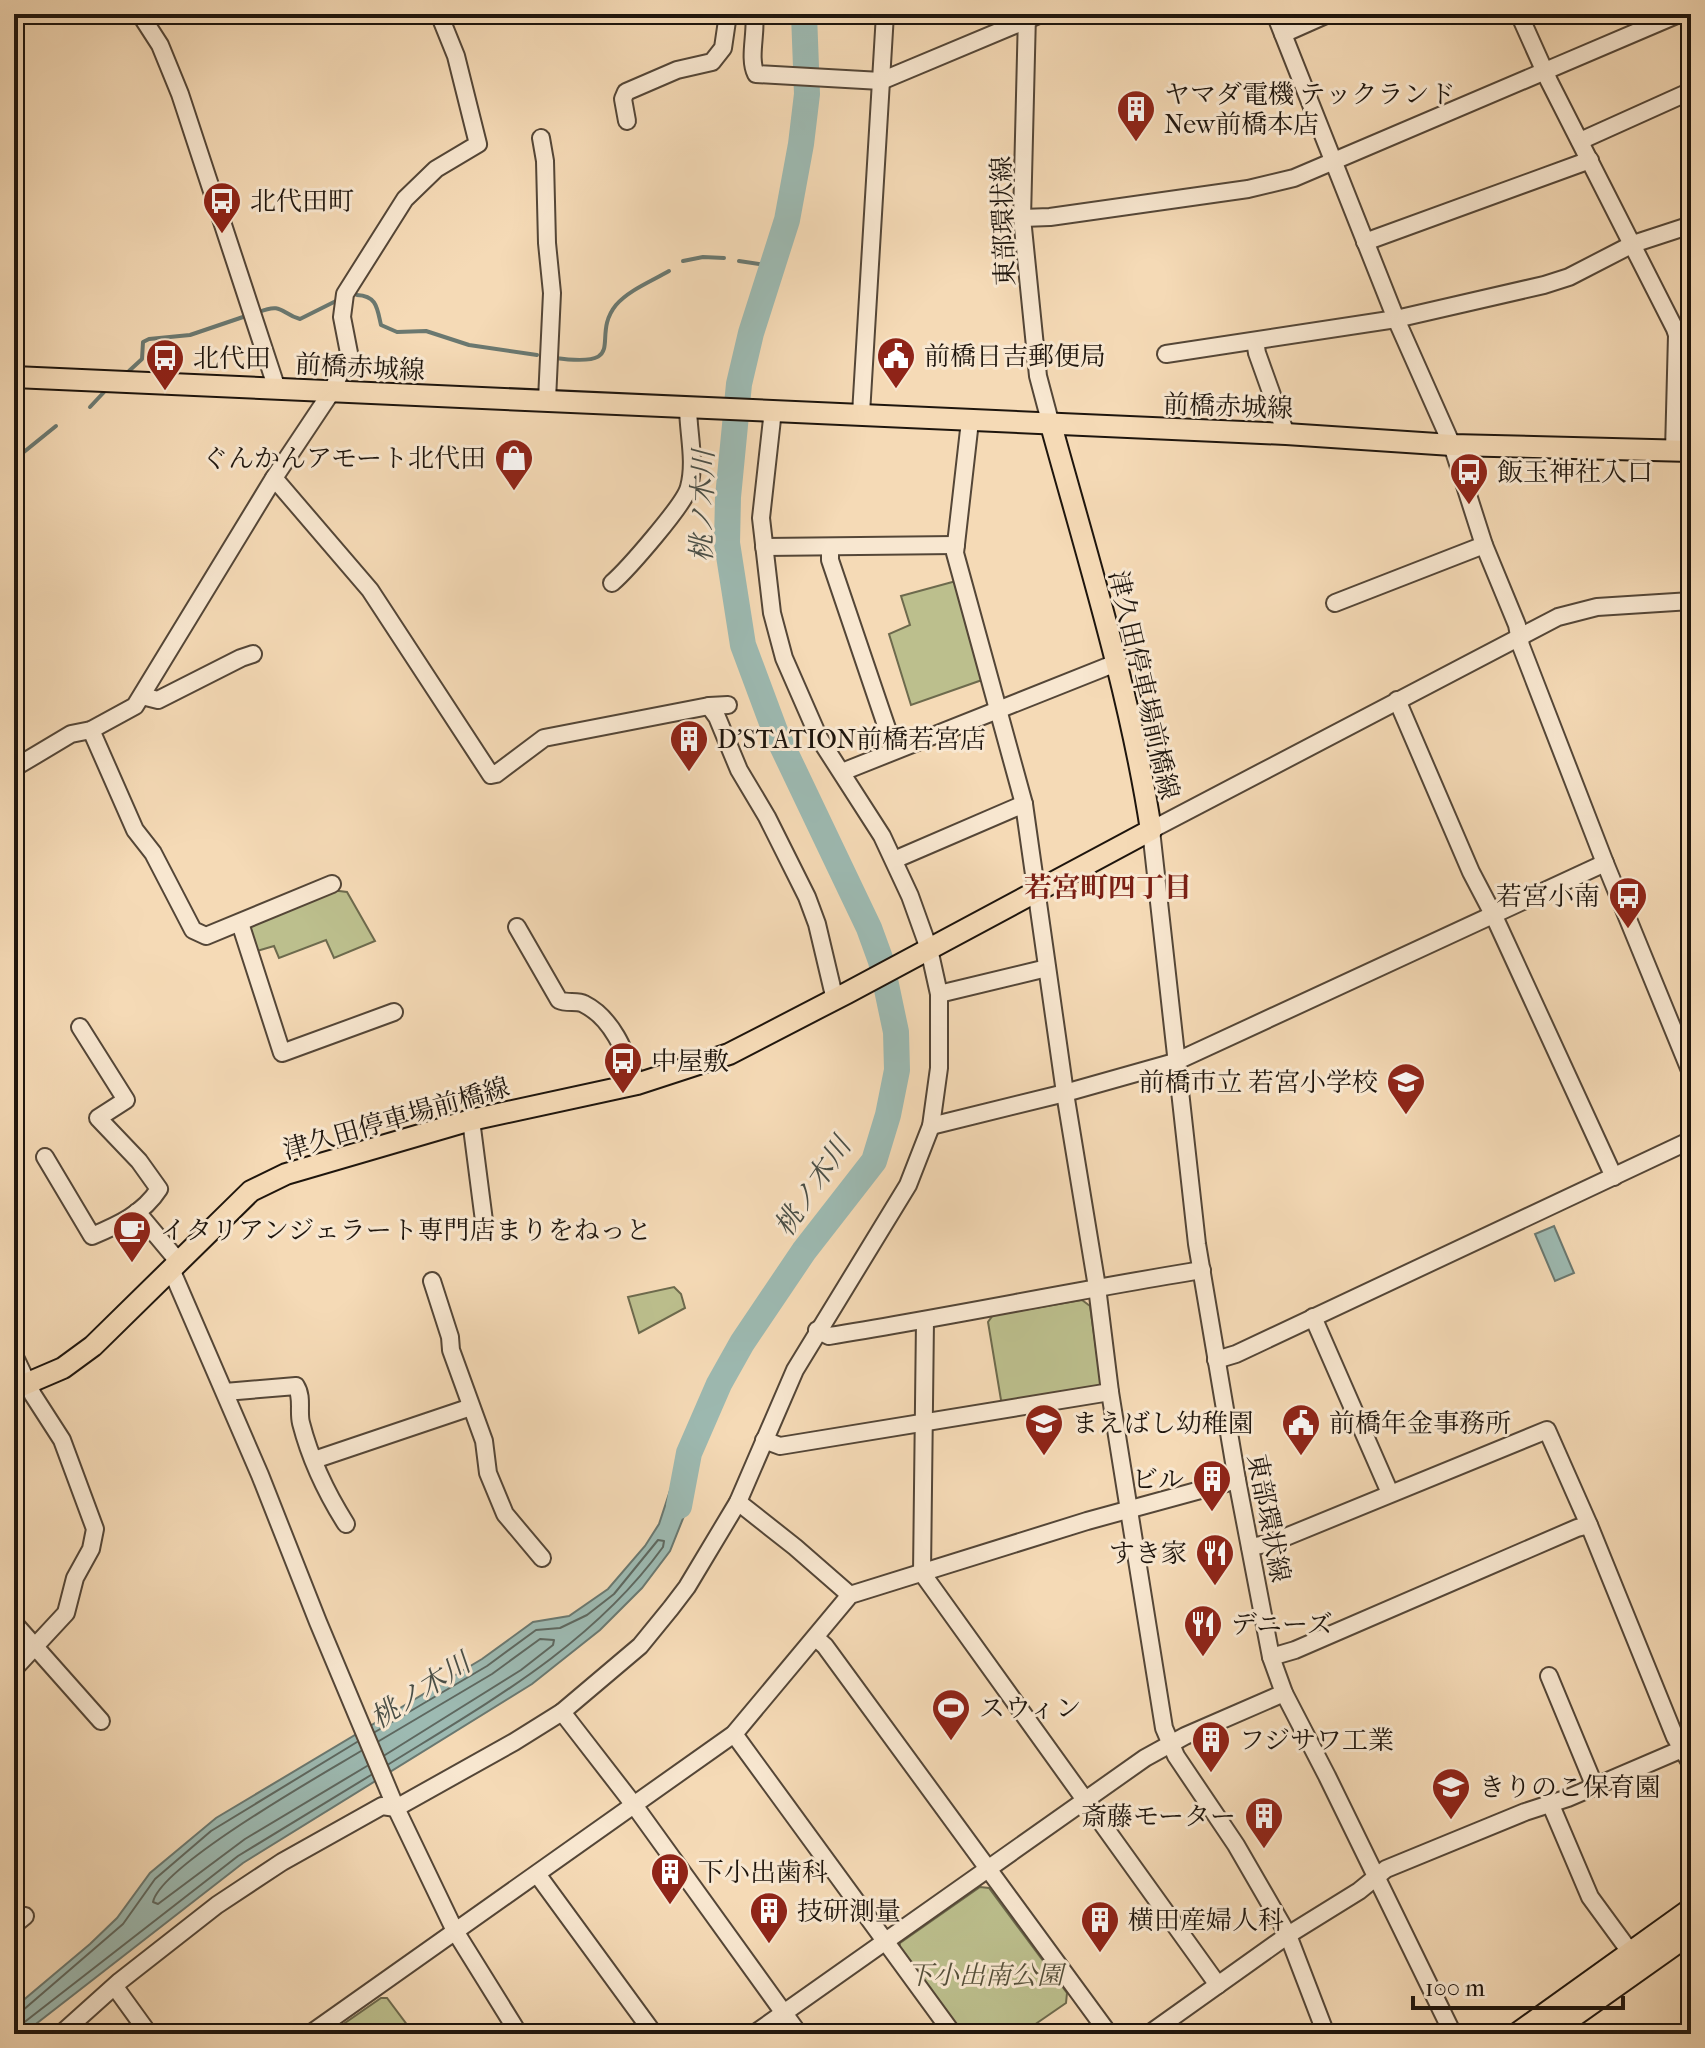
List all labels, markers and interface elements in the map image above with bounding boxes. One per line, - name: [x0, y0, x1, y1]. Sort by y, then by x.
- place label: ヤマダ電機 テックランド New前橋本店: [1164, 79, 1456, 140]
- building icon: ヤマダ電機 テックランド New前橋本店: [1115, 88, 1157, 143]
- street label: 東部環状線: [986, 155, 1021, 286]
- bus stop icon: 北代田町: [201, 180, 243, 235]
- place label: 北代田町: [250, 186, 354, 217]
- public building icon: 前橋日吉郵便局: [875, 335, 917, 390]
- bus stop icon: 北代田: [144, 337, 186, 392]
- place label: 前橋日吉郵便局: [924, 341, 1106, 372]
- place label: 北代田: [193, 343, 271, 374]
- street label: 前橋赤城線: [294, 349, 426, 386]
- street label: 前橋赤城線: [1162, 389, 1293, 424]
- shop icon: ぐんかんアモート北代田: [493, 437, 535, 492]
- place label: ぐんかんアモート北代田: [202, 443, 486, 474]
- water label: 桃ノ木川: [685, 447, 720, 562]
- bus stop icon: 飯玉神社入口: [1448, 451, 1490, 506]
- place label: 飯玉神社入口: [1497, 457, 1653, 488]
- street label: 津久田停車場前橋線: [1102, 568, 1185, 803]
- building icon: D'STATION前橋若宮店: [668, 718, 710, 773]
- place label: D'STATION前橋若宮店: [717, 724, 986, 755]
- district label: 若宮町四丁目: [1024, 871, 1192, 904]
- bus stop icon: 若宮小南: [1607, 875, 1649, 930]
- place label: 若宮小南: [1496, 881, 1600, 912]
- bus stop icon: 中屋敷: [602, 1040, 644, 1095]
- place label: 中屋敷: [651, 1046, 729, 1077]
- school or university icon: 前橋市立 若宮小学校: [1385, 1061, 1427, 1116]
- place label: 前橋市立 若宮小学校: [1138, 1067, 1378, 1098]
- street label: 津久田停車場前橋線: [279, 1071, 513, 1166]
- water label: 桃ノ木川: [767, 1128, 859, 1242]
- cafe icon: イタリアンジェラート専門店まりをねっと: [111, 1209, 153, 1264]
- place label: イタリアンジェラート専門店まりをねっと: [160, 1215, 652, 1246]
- school or university icon: まえばし幼稚園: [1023, 1402, 1065, 1457]
- public building icon: 前橋年金事務所: [1280, 1402, 1322, 1457]
- place label: まえばし幼稚園: [1072, 1408, 1254, 1439]
- place label: 前橋年金事務所: [1329, 1408, 1511, 1439]
- street label: 東部環状線: [1241, 1451, 1296, 1585]
- building icon: ビル: [1191, 1458, 1233, 1513]
- place label: ビル: [1132, 1464, 1184, 1495]
- restaurant icon: すき家: [1194, 1532, 1236, 1587]
- place label: すき家: [1109, 1538, 1187, 1569]
- restaurant icon: デニーズ: [1182, 1603, 1224, 1658]
- place label: デニーズ: [1231, 1609, 1333, 1640]
- water label: 桃ノ木川: [364, 1644, 479, 1735]
- sports icon: スウィン: [930, 1687, 972, 1742]
- place label: スウィン: [979, 1693, 1081, 1724]
- building icon: フジサワ工業: [1190, 1719, 1232, 1774]
- place label: フジサワ工業: [1239, 1725, 1394, 1756]
- school or university icon: きりのこ保育園: [1430, 1766, 1472, 1821]
- place label: きりのこ保育園: [1479, 1772, 1661, 1803]
- building icon: 斎藤モーター: [1243, 1795, 1285, 1850]
- place label: 斎藤モーター: [1081, 1801, 1236, 1832]
- building icon: 下小出歯科: [649, 1851, 691, 1906]
- place label: 下小出歯科: [698, 1857, 828, 1888]
- building icon: 技研測量: [748, 1890, 790, 1945]
- place label: 技研測量: [797, 1896, 901, 1927]
- building icon: 横田産婦人科: [1079, 1899, 1121, 1954]
- place label: 横田産婦人科: [1128, 1905, 1284, 1936]
- park label: 下小出南公園: [907, 1960, 1067, 1991]
- scale bar: [1413, 1960, 1623, 2010]
- text: 100 m: [1425, 1974, 1485, 2002]

